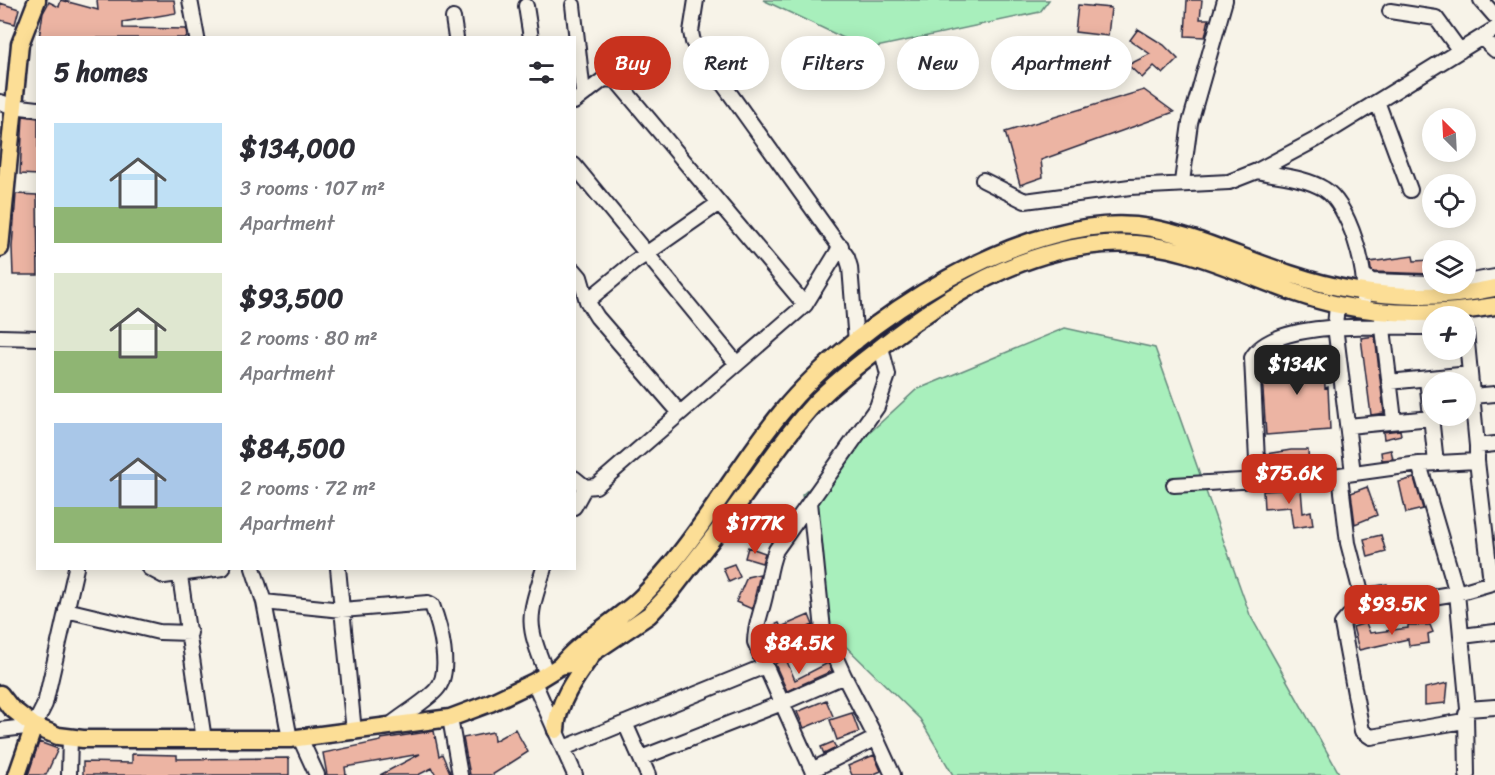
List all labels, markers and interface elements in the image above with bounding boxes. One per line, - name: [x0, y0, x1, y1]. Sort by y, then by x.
- chip: Buy: [594, 36, 671, 90]
- chip: Rent: [683, 36, 769, 90]
- chip: Filters: [781, 36, 885, 90]
- chip: New: [897, 36, 979, 90]
- chip: Apartment: [991, 36, 1132, 90]
- text: 5 homes: [54, 49, 147, 95]
- icon: filters: [525, 56, 558, 89]
- north arrow: [1422, 108, 1476, 162]
- map controls: [1422, 108, 1476, 426]
- text: $134,000: [240, 125, 355, 171]
- icon: home: [102, 147, 174, 219]
- text: 3 rooms · 107 m²: [240, 171, 385, 206]
- button: locate: [1422, 174, 1476, 228]
- text: Apartment: [240, 206, 334, 241]
- button: layers: [1422, 240, 1476, 294]
- text: $93,500: [240, 275, 343, 321]
- icon: home: [102, 297, 174, 369]
- button: +: [1422, 306, 1476, 360]
- text: 2 rooms · 80 m²: [240, 321, 378, 356]
- pin: $134K: [1255, 345, 1339, 396]
- text: $134K: [1268, 347, 1326, 382]
- text: Apartment: [240, 356, 334, 391]
- button: −: [1422, 372, 1476, 426]
- text: $84,500: [240, 425, 345, 471]
- icon: home: [102, 447, 174, 519]
- pin: $75.6K: [1240, 454, 1338, 505]
- text: $75.6K: [1256, 456, 1322, 491]
- text: 2 rooms · 72 m²: [240, 471, 376, 506]
- pin: $177K: [713, 504, 797, 555]
- text: Apartment: [240, 506, 334, 541]
- text: $177K: [726, 506, 784, 541]
- pin: $93.5K: [1343, 585, 1441, 636]
- text: $93.5K: [1358, 587, 1426, 622]
- pin: $84.5K: [750, 624, 848, 675]
- text: $84.5K: [765, 626, 833, 661]

